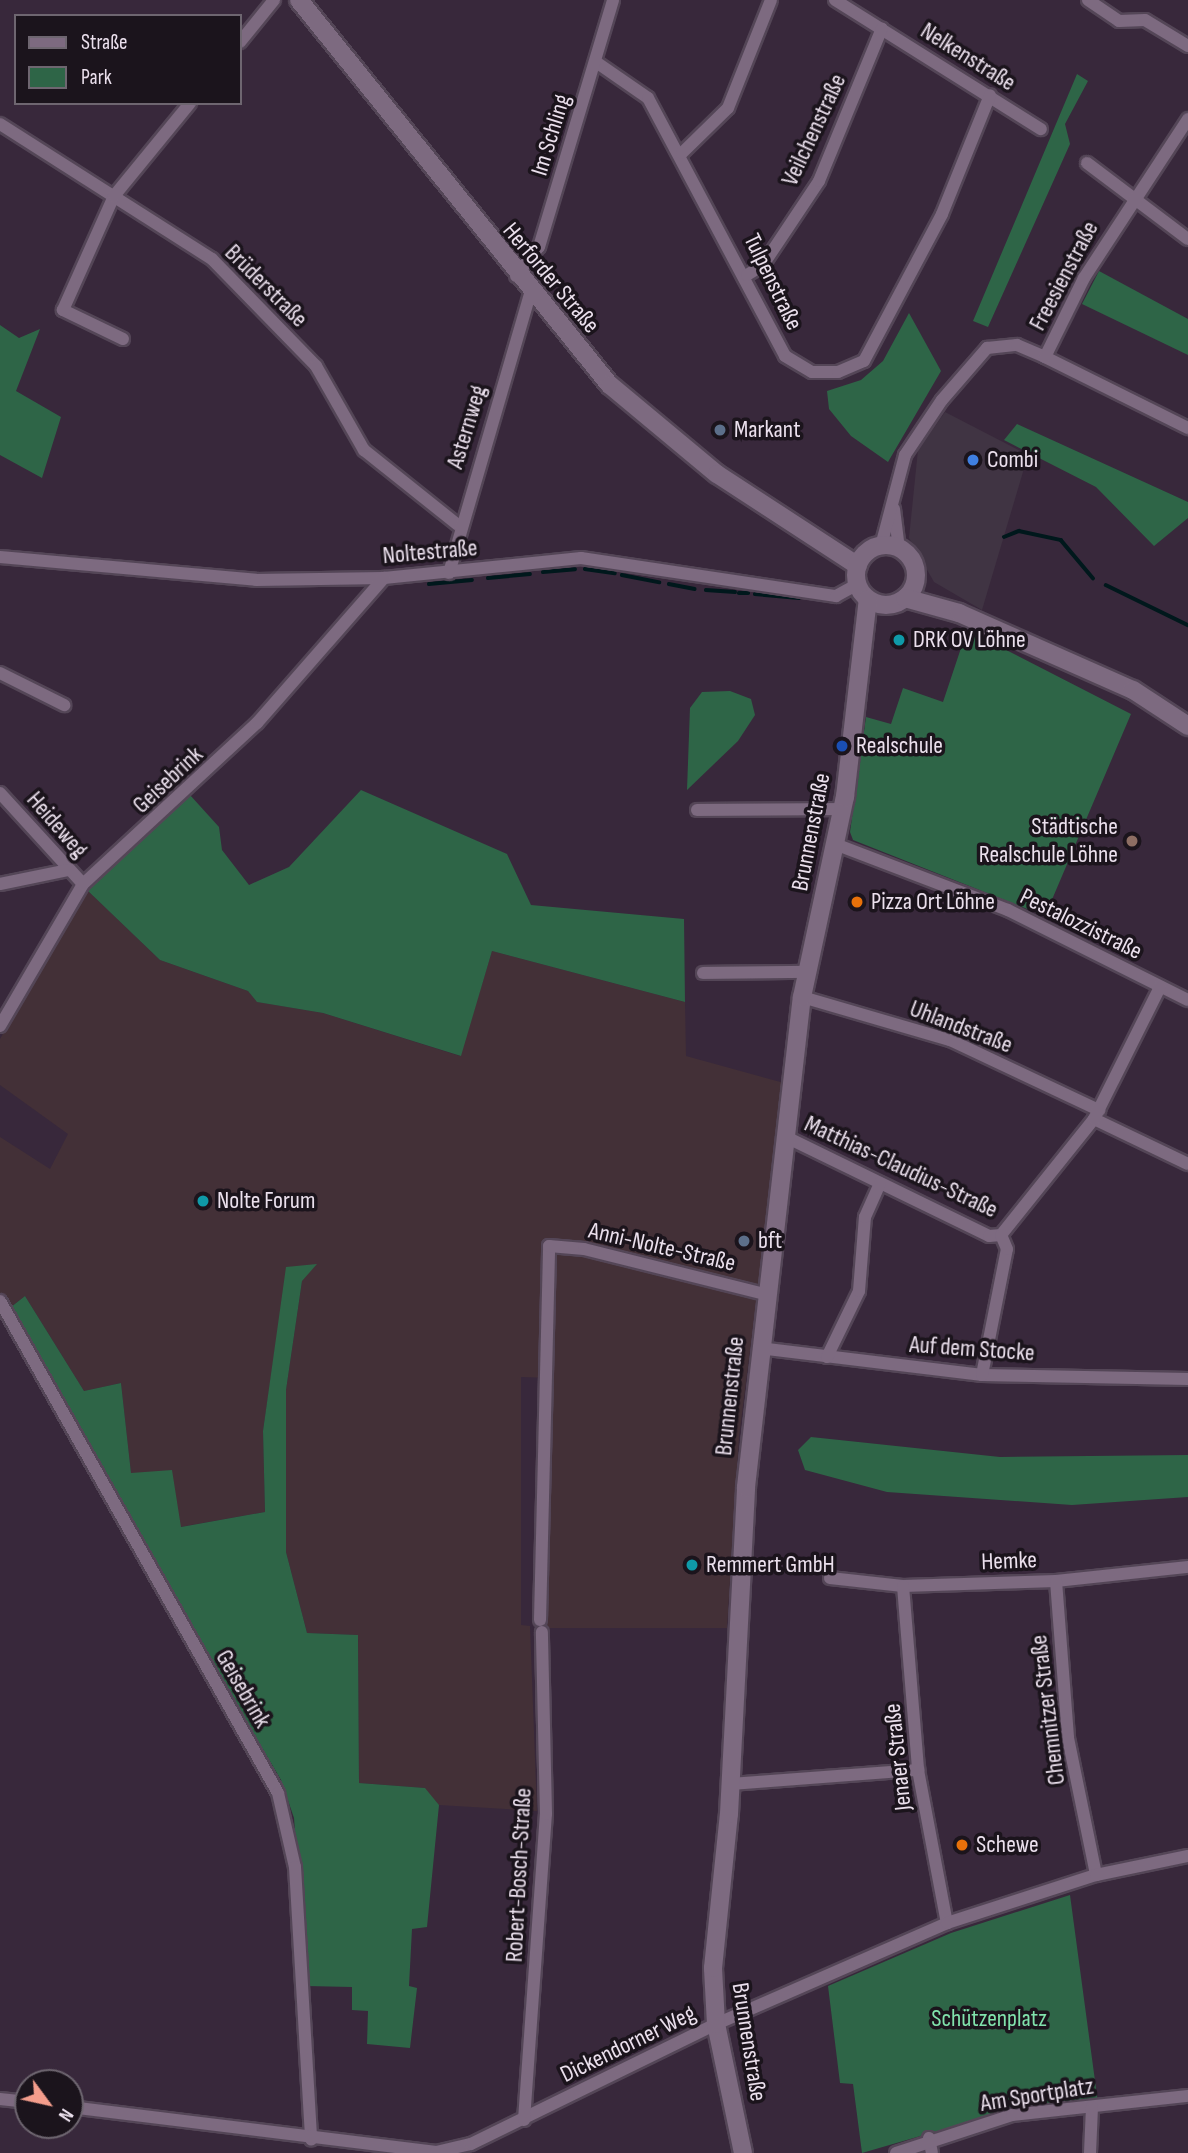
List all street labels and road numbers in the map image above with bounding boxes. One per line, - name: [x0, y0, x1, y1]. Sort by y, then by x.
- street label: Nelkenstraße: [915, 17, 1021, 97]
- street label: Veilchenstraße: [776, 70, 852, 190]
- street label: Im Schling: [525, 91, 577, 179]
- street label: Herforder Straße: [496, 217, 606, 339]
- street label: Freesienstraße: [1023, 217, 1105, 335]
- street label: Tulpenstraße: [737, 229, 809, 335]
- street label: Brüderstraße: [219, 239, 313, 333]
- street label: Asternweg: [441, 382, 493, 472]
- street label: Noltestraße: [382, 534, 478, 570]
- street label: Geisebrink: [127, 740, 209, 820]
- street label: Brunnenstraße: [785, 771, 837, 893]
- street label: Heideweg: [20, 786, 94, 864]
- street label: Pestalozzistraße: [1015, 882, 1147, 966]
- street label: Uhlandstraße: [906, 994, 1016, 1060]
- street label: Matthias-Claudius-Straße: [800, 1110, 1002, 1224]
- street label: Anni-Nolte-Straße: [586, 1216, 738, 1278]
- street label: Auf dem Stocke: [908, 1330, 1036, 1368]
- street label: Brunnenstraße: [709, 1335, 751, 1457]
- street label: Hemke: [981, 1546, 1037, 1576]
- street label: Chemnitzer Straße: [1025, 1633, 1071, 1787]
- street label: Geisebrink: [209, 1645, 277, 1733]
- street label: Jenaer Straße: [878, 1702, 918, 1812]
- street label: Robert-Bosch-Straße: [500, 1787, 538, 1963]
- street label: Brunnenstraße: [725, 1981, 773, 2103]
- street label: Dickendorner Weg: [556, 1999, 700, 2089]
- street label: Am Sportplatz: [978, 2072, 1096, 2118]

